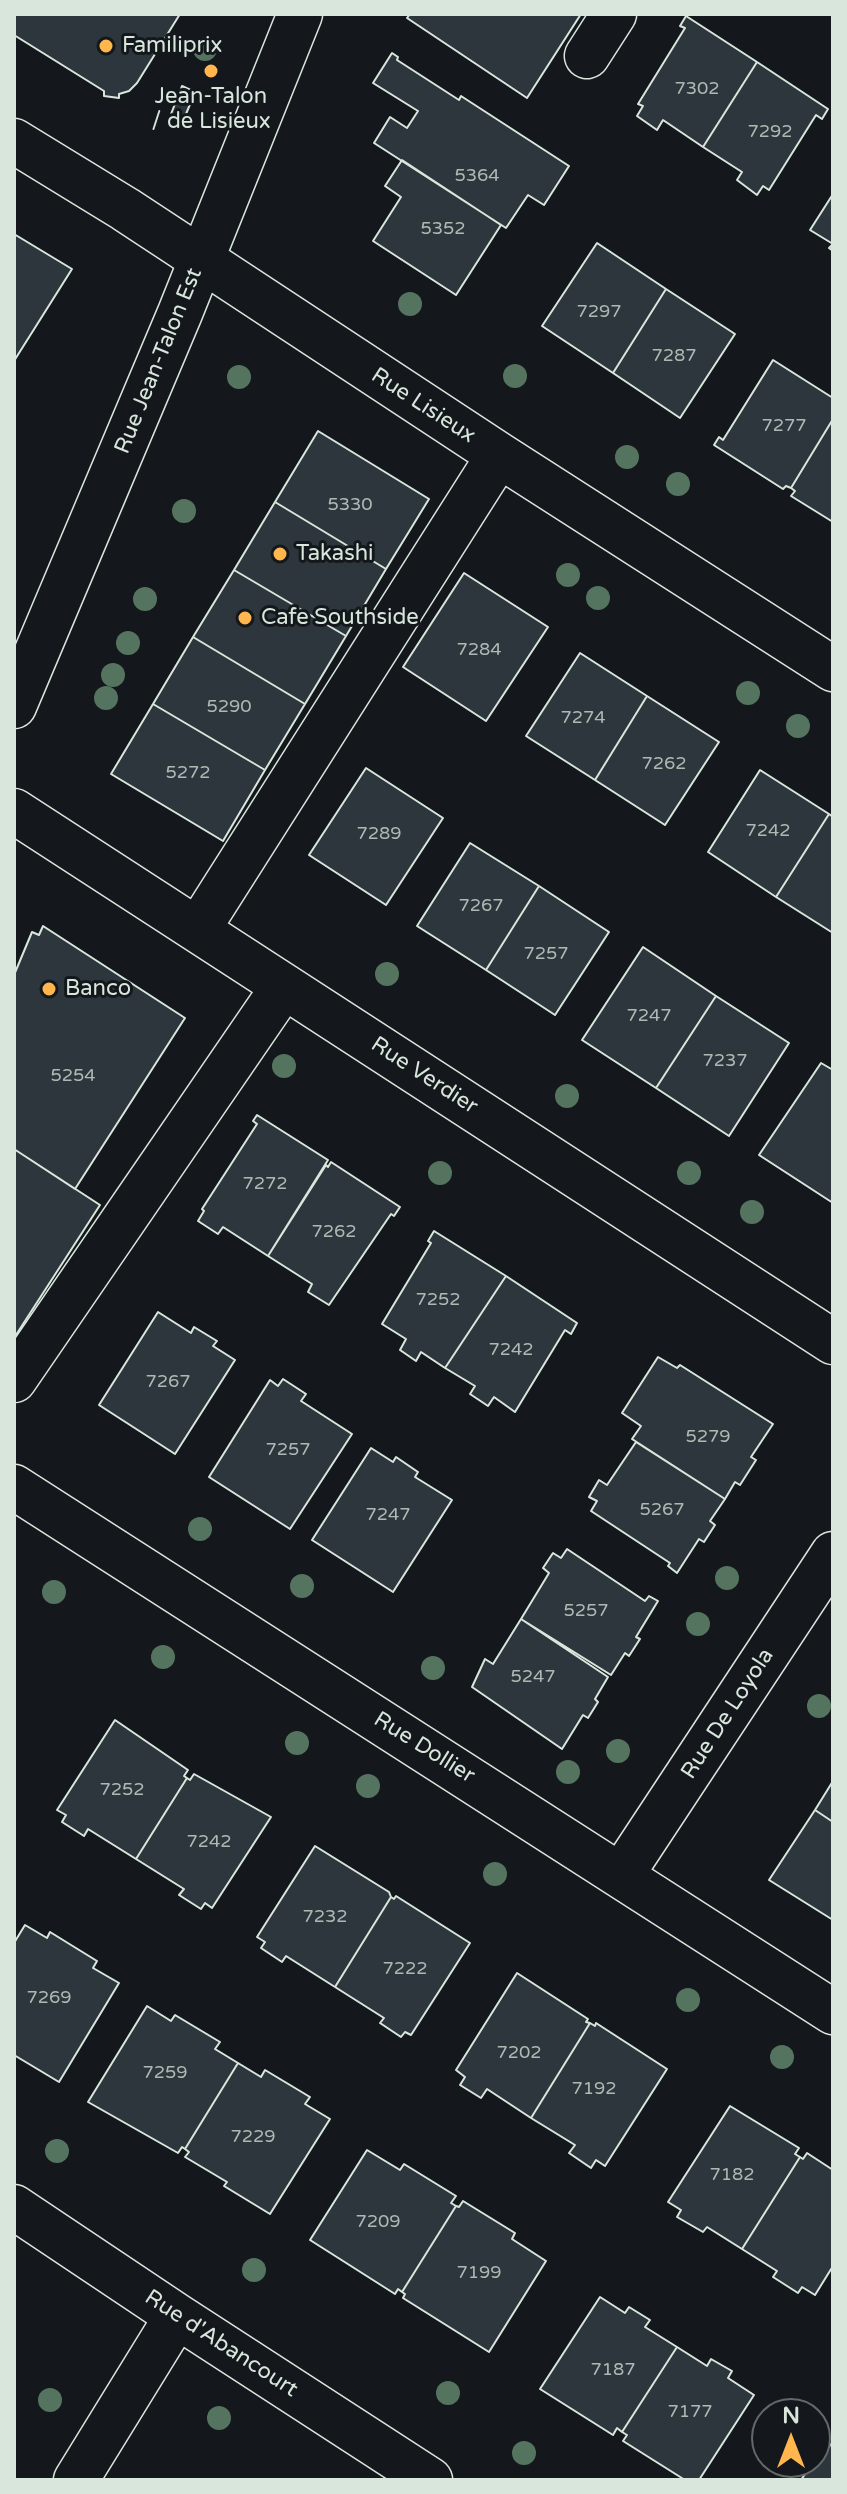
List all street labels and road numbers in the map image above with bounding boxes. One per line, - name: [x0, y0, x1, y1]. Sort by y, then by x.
- street label: Rue Jean-Talon Est: [110, 264, 208, 458]
- street label: Rue Lisieux: [366, 363, 480, 449]
- street label: Rue Verdier: [366, 1032, 482, 1120]
- street label: Rue De Loyola: [676, 1644, 780, 1784]
- street label: Rue Dollier: [369, 1707, 479, 1789]
- street label: Rue d'Abancourt: [140, 2285, 302, 2403]

